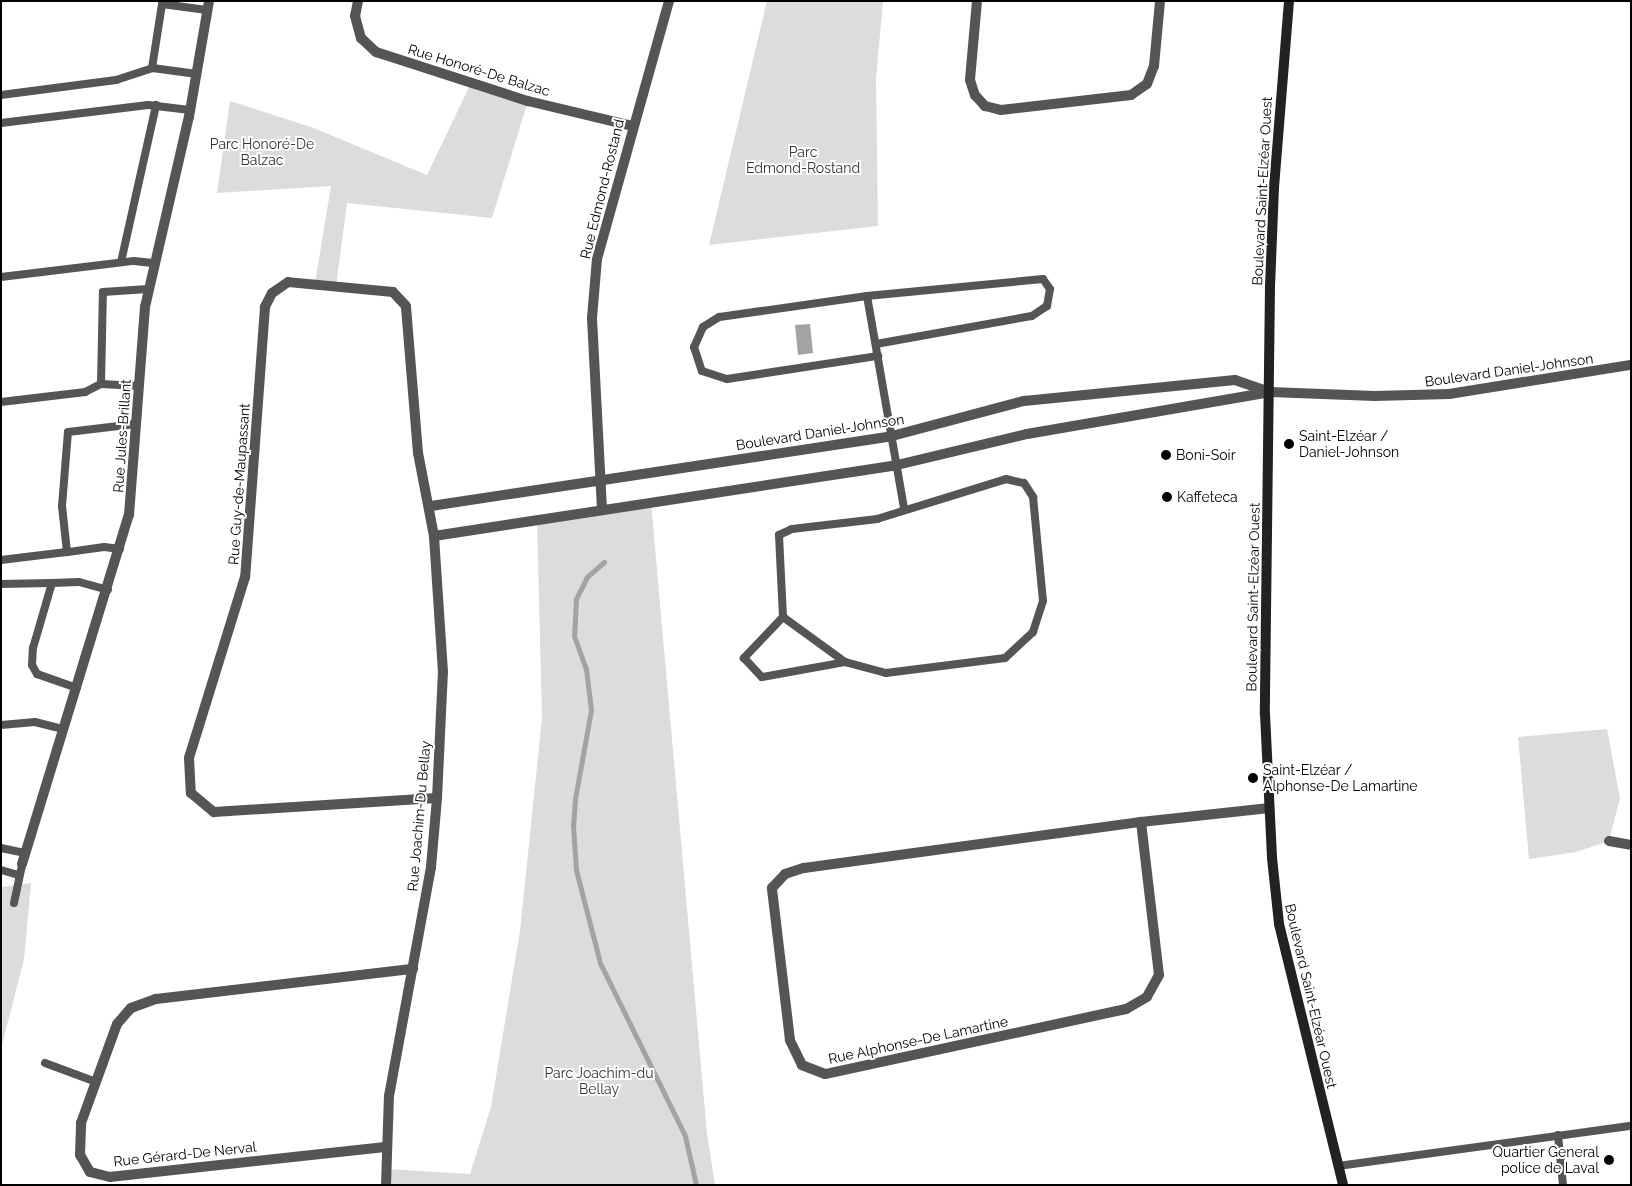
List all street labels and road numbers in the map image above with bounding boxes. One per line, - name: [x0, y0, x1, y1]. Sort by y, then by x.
- street label: Rue Honoré-De Balzac: [406, 40, 552, 100]
- street label: Boulevard Saint-Elzéar Ouest: [1249, 96, 1275, 286]
- street label: Rue Edmond-Rostand: [577, 117, 627, 261]
- street label: Boulevard Daniel-Johnson: [1424, 350, 1594, 390]
- street label: Rue Jules-Brillant: [110, 378, 134, 494]
- street label: Rue Guy-de-Maupassant: [225, 403, 253, 565]
- street label: Boulevard Daniel-Johnson: [735, 410, 905, 454]
- street label: Boulevard Saint-Elzéar Ouest: [1243, 502, 1263, 692]
- street label: Rue Joachim-Du Bellay: [404, 740, 434, 892]
- street label: Boulevard Saint-Elzéar Ouest: [1282, 902, 1340, 1090]
- street label: Rue Alphonse-De Lamartine: [826, 1013, 1010, 1067]
- street label: Rue Gérard-De Nerval: [113, 1138, 257, 1170]

